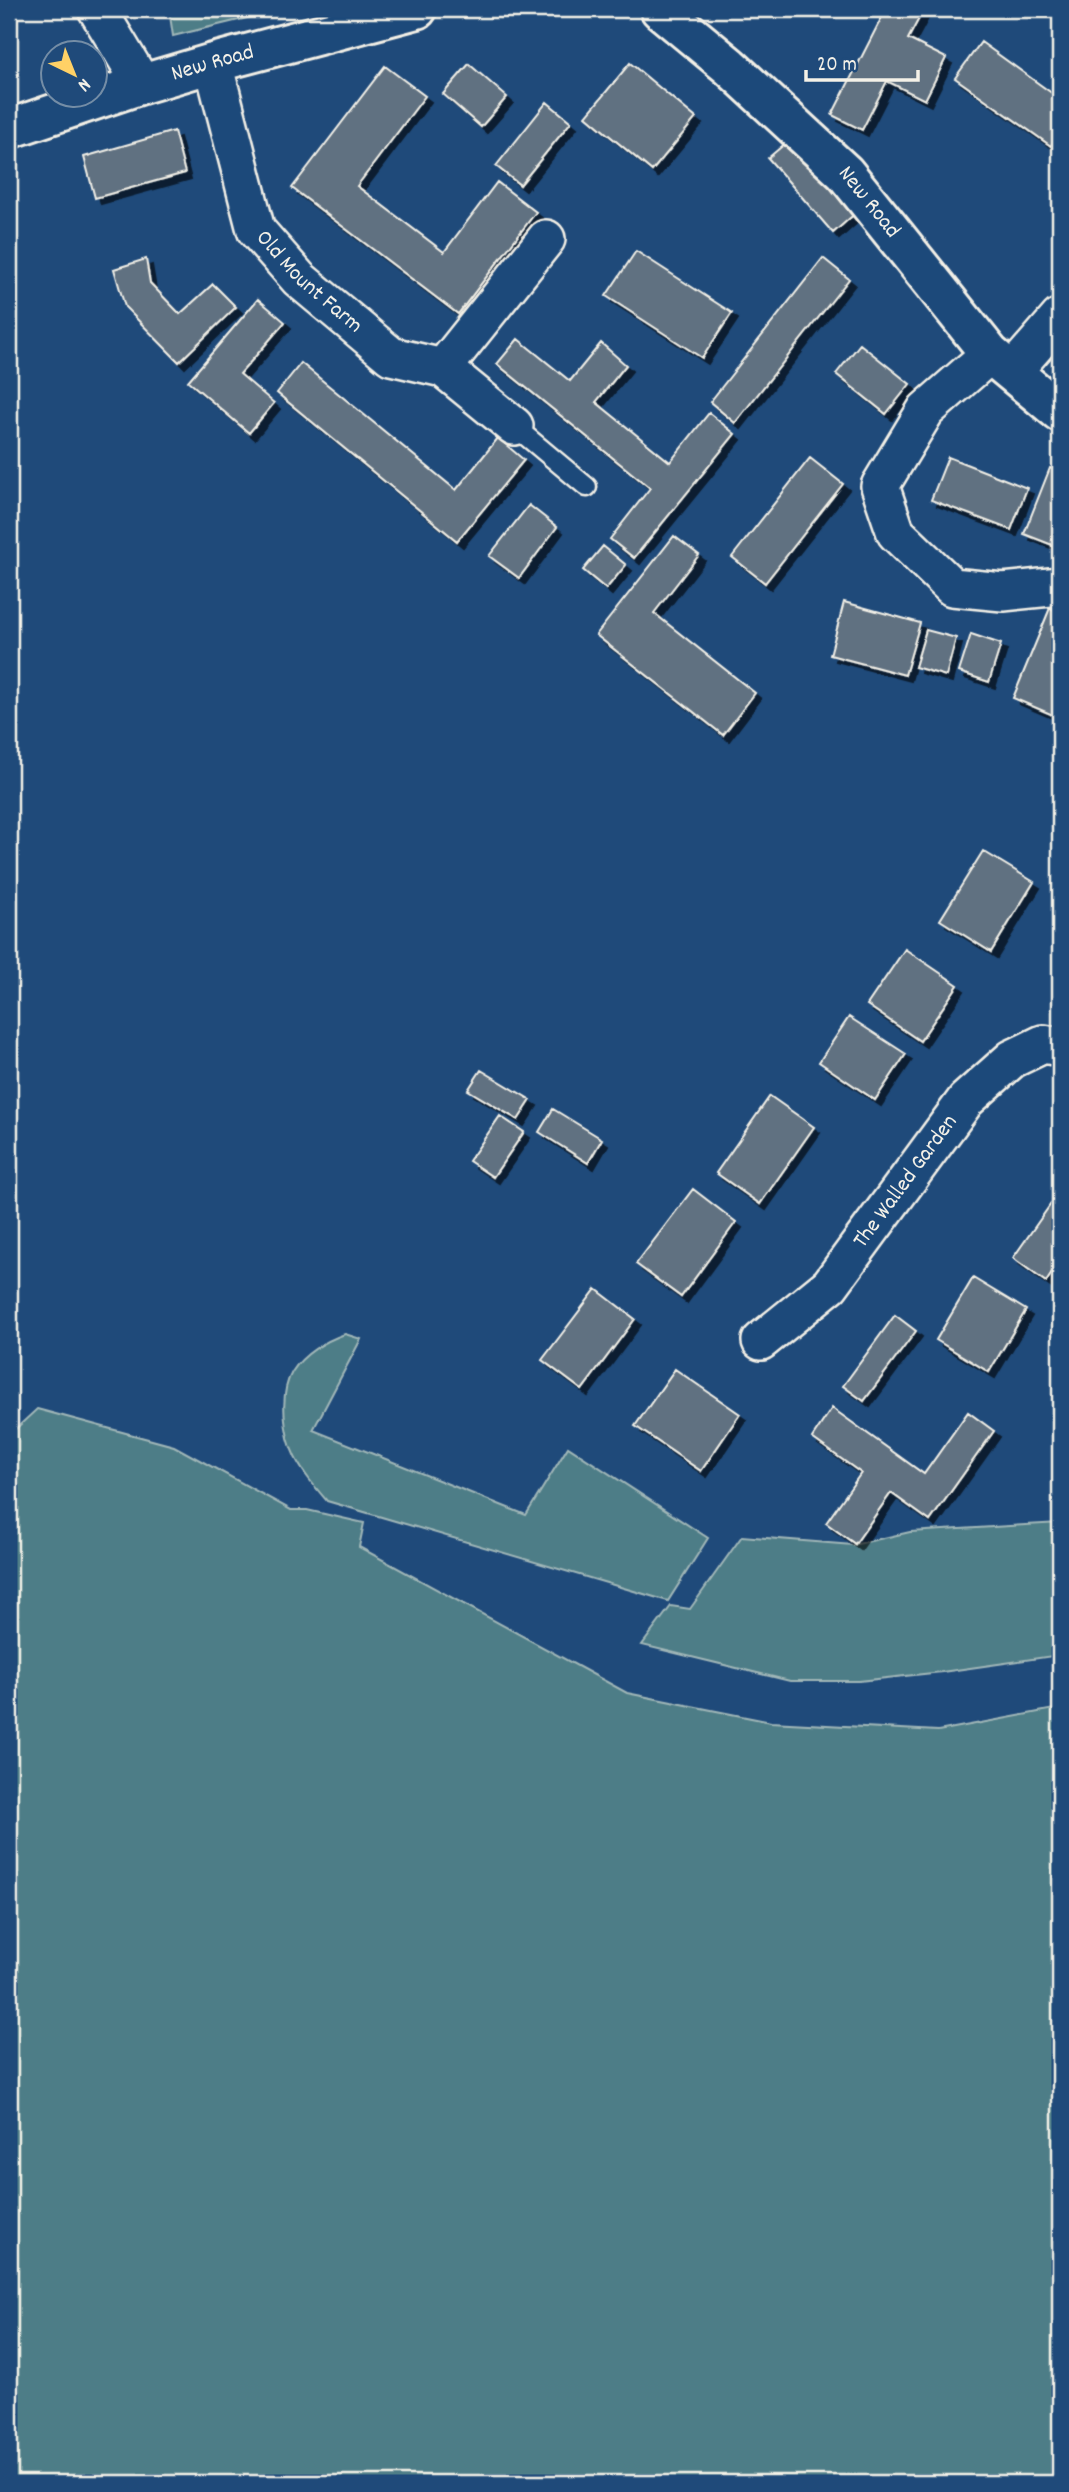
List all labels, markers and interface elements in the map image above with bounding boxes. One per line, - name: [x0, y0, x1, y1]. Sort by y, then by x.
- street label: New Road: [167, 36, 258, 91]
- north arrow: [38, 38, 108, 108]
- scale bar: [806, 38, 918, 82]
- text: 20 m: [817, 51, 857, 81]
- text: N: [71, 71, 96, 97]
- street label: New Road: [829, 159, 908, 246]
- street label: Old Mount Farm: [247, 223, 370, 342]
- street label: The Walled Garden: [846, 1108, 966, 1256]

